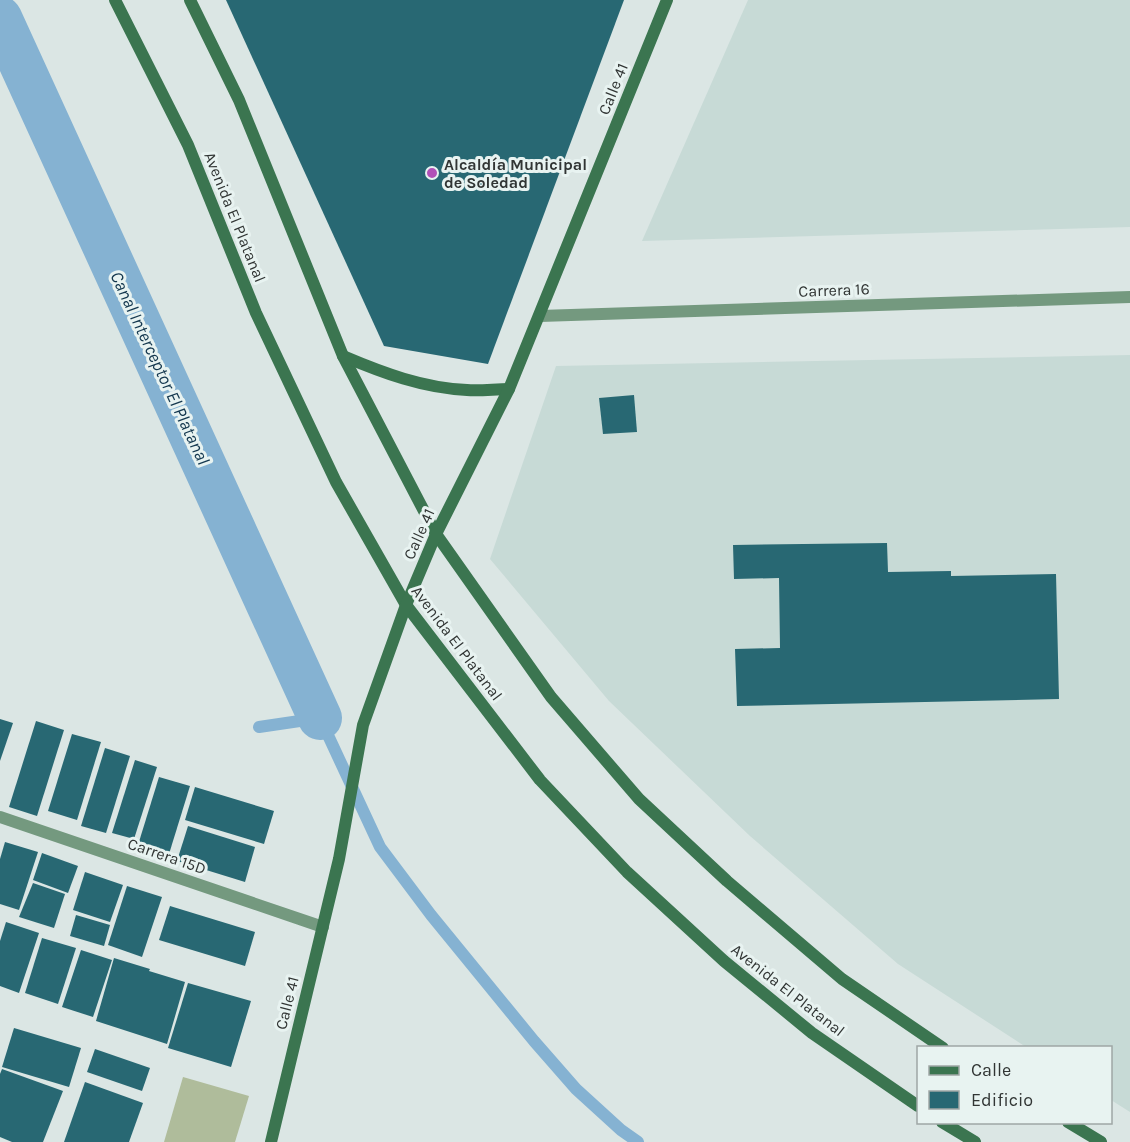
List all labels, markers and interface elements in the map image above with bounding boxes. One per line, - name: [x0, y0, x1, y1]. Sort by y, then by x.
- street label: Calle 41: [594, 60, 632, 118]
- street label: Avenida El Platanal: [200, 149, 270, 285]
- place label: Alcaldía Municipal de Soledad: [444, 155, 587, 192]
- marker: Alcaldía Municipal de Soledad: [425, 166, 439, 180]
- water label: Canal Interceptor El Platanal: [105, 268, 215, 469]
- street label: Carrera 16: [798, 279, 870, 301]
- street label: Calle 41: [399, 506, 439, 562]
- street label: Avenida El Platanal: [408, 582, 506, 704]
- street label: Carrera 15D: [125, 834, 209, 878]
- street label: Avenida El Platanal: [727, 940, 849, 1040]
- street label: Calle 41: [271, 975, 303, 1031]
- legend: [917, 1046, 1112, 1124]
- text: Calle: [971, 1059, 1011, 1081]
- text: Edificio: [971, 1089, 1033, 1111]

